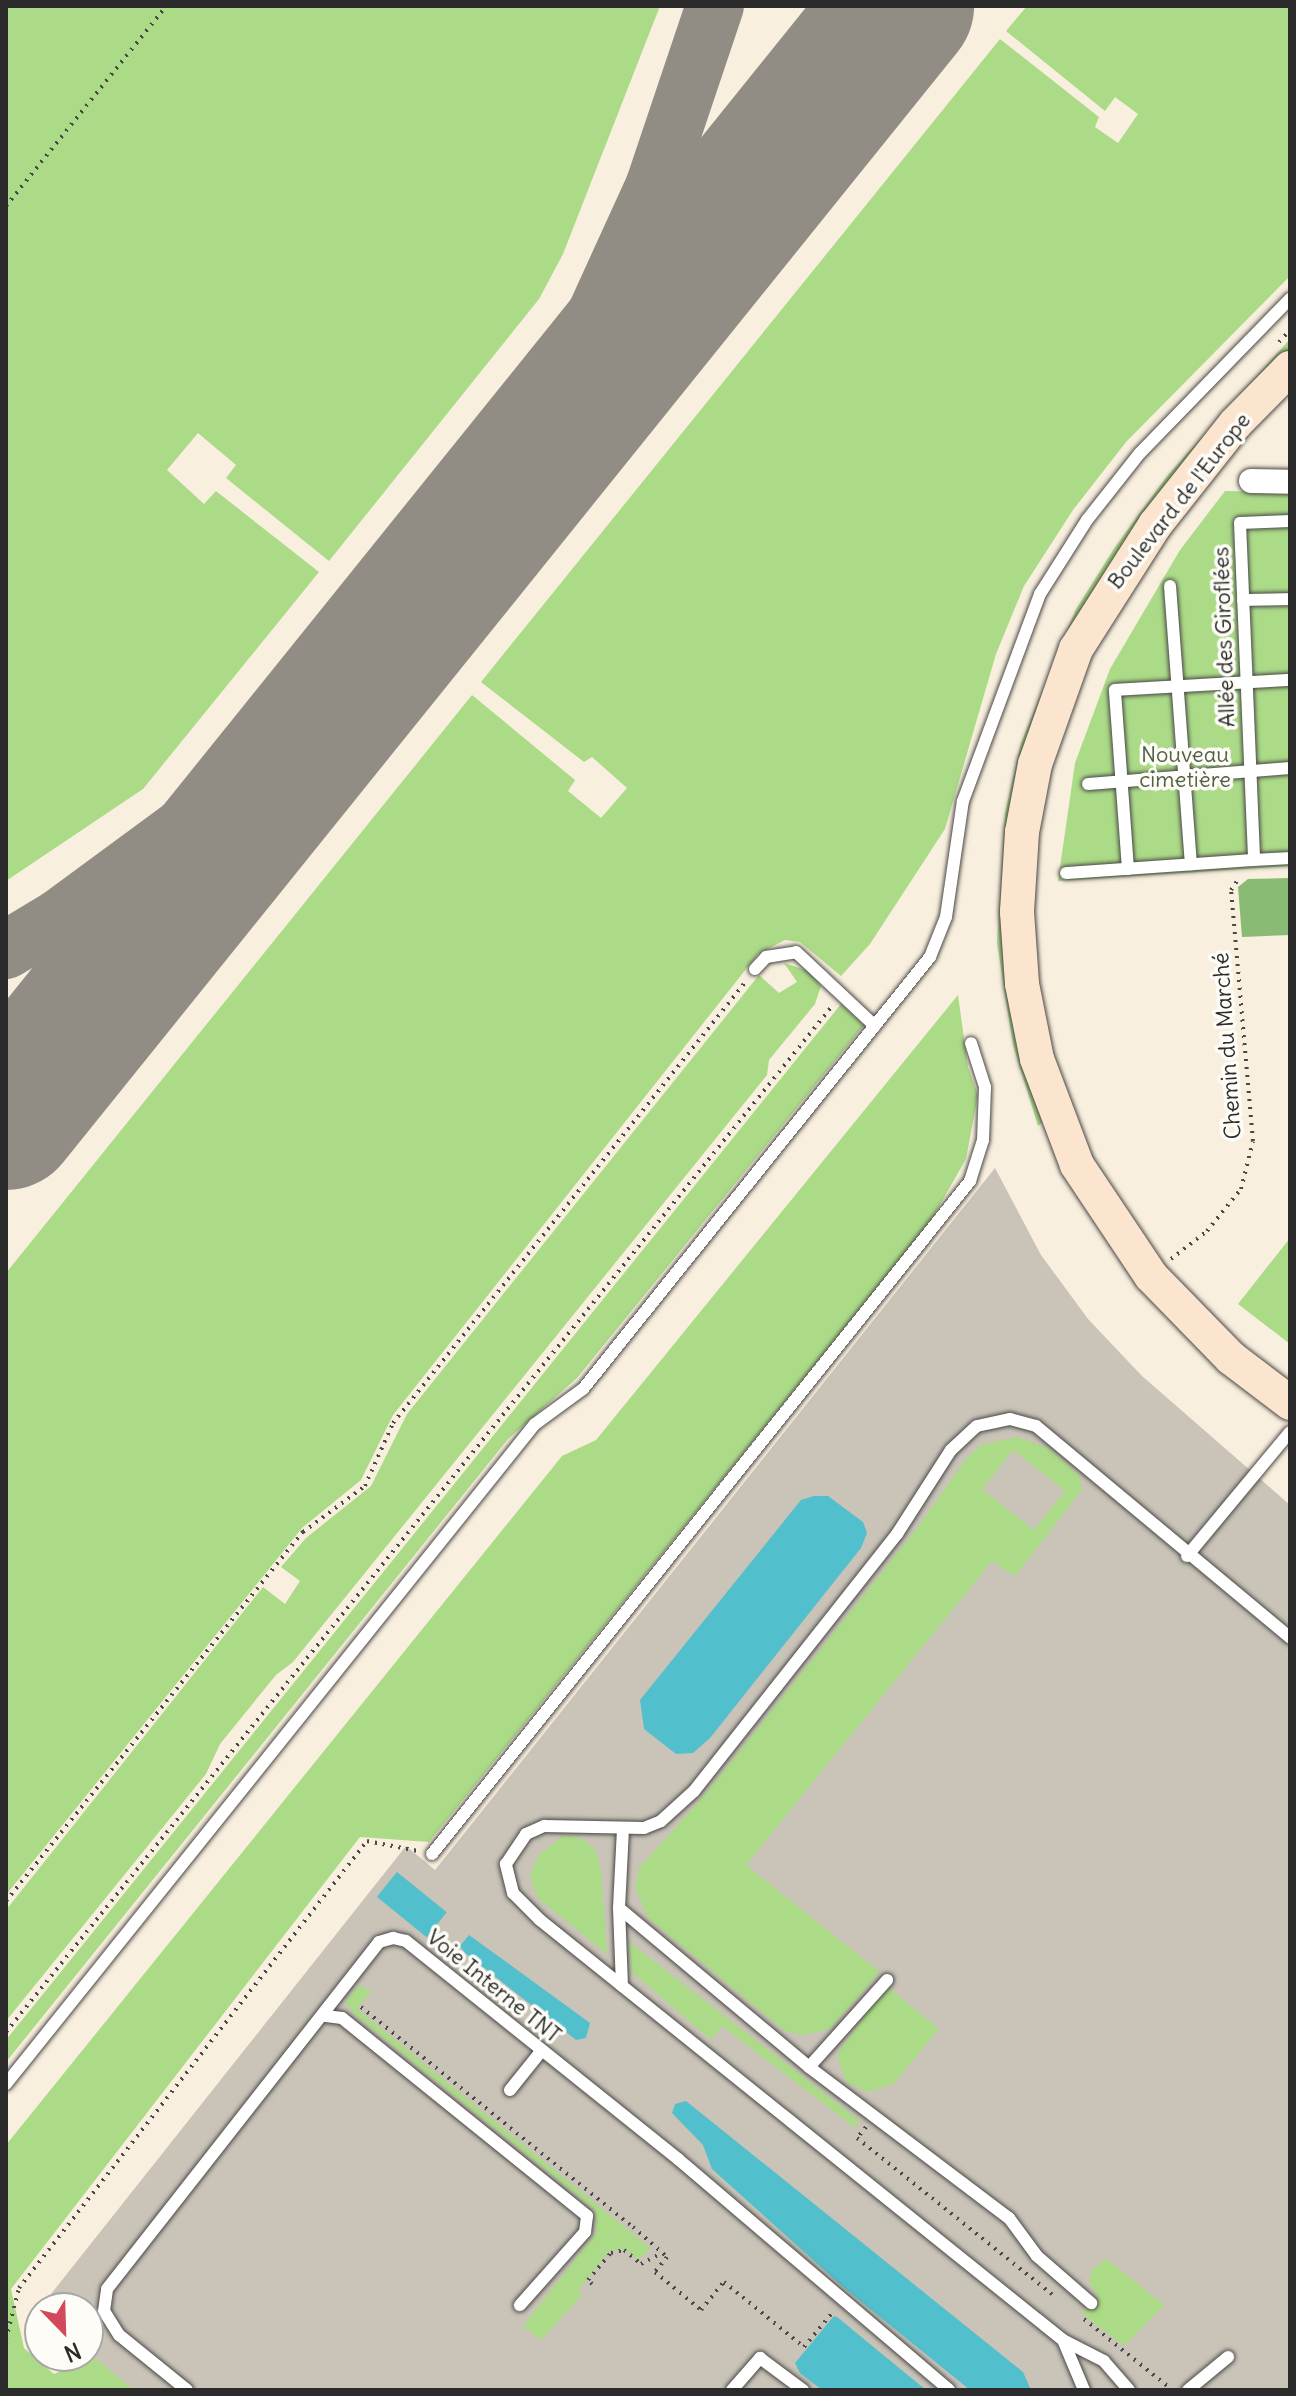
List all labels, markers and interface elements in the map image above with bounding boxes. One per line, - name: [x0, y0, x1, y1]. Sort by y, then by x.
- street label: Boulevard de l'Europe: [1102, 408, 1256, 594]
- street label: Allée des Giroflées: [1208, 546, 1240, 728]
- park label: Nouveau cimetière: [1139, 741, 1231, 792]
- street label: Chemin du Marché: [1207, 952, 1247, 1140]
- street label: Voie Interne TNT: [421, 1924, 567, 2048]
- north arrow: [24, 2292, 104, 2372]
- text: N: [60, 2336, 85, 2368]

